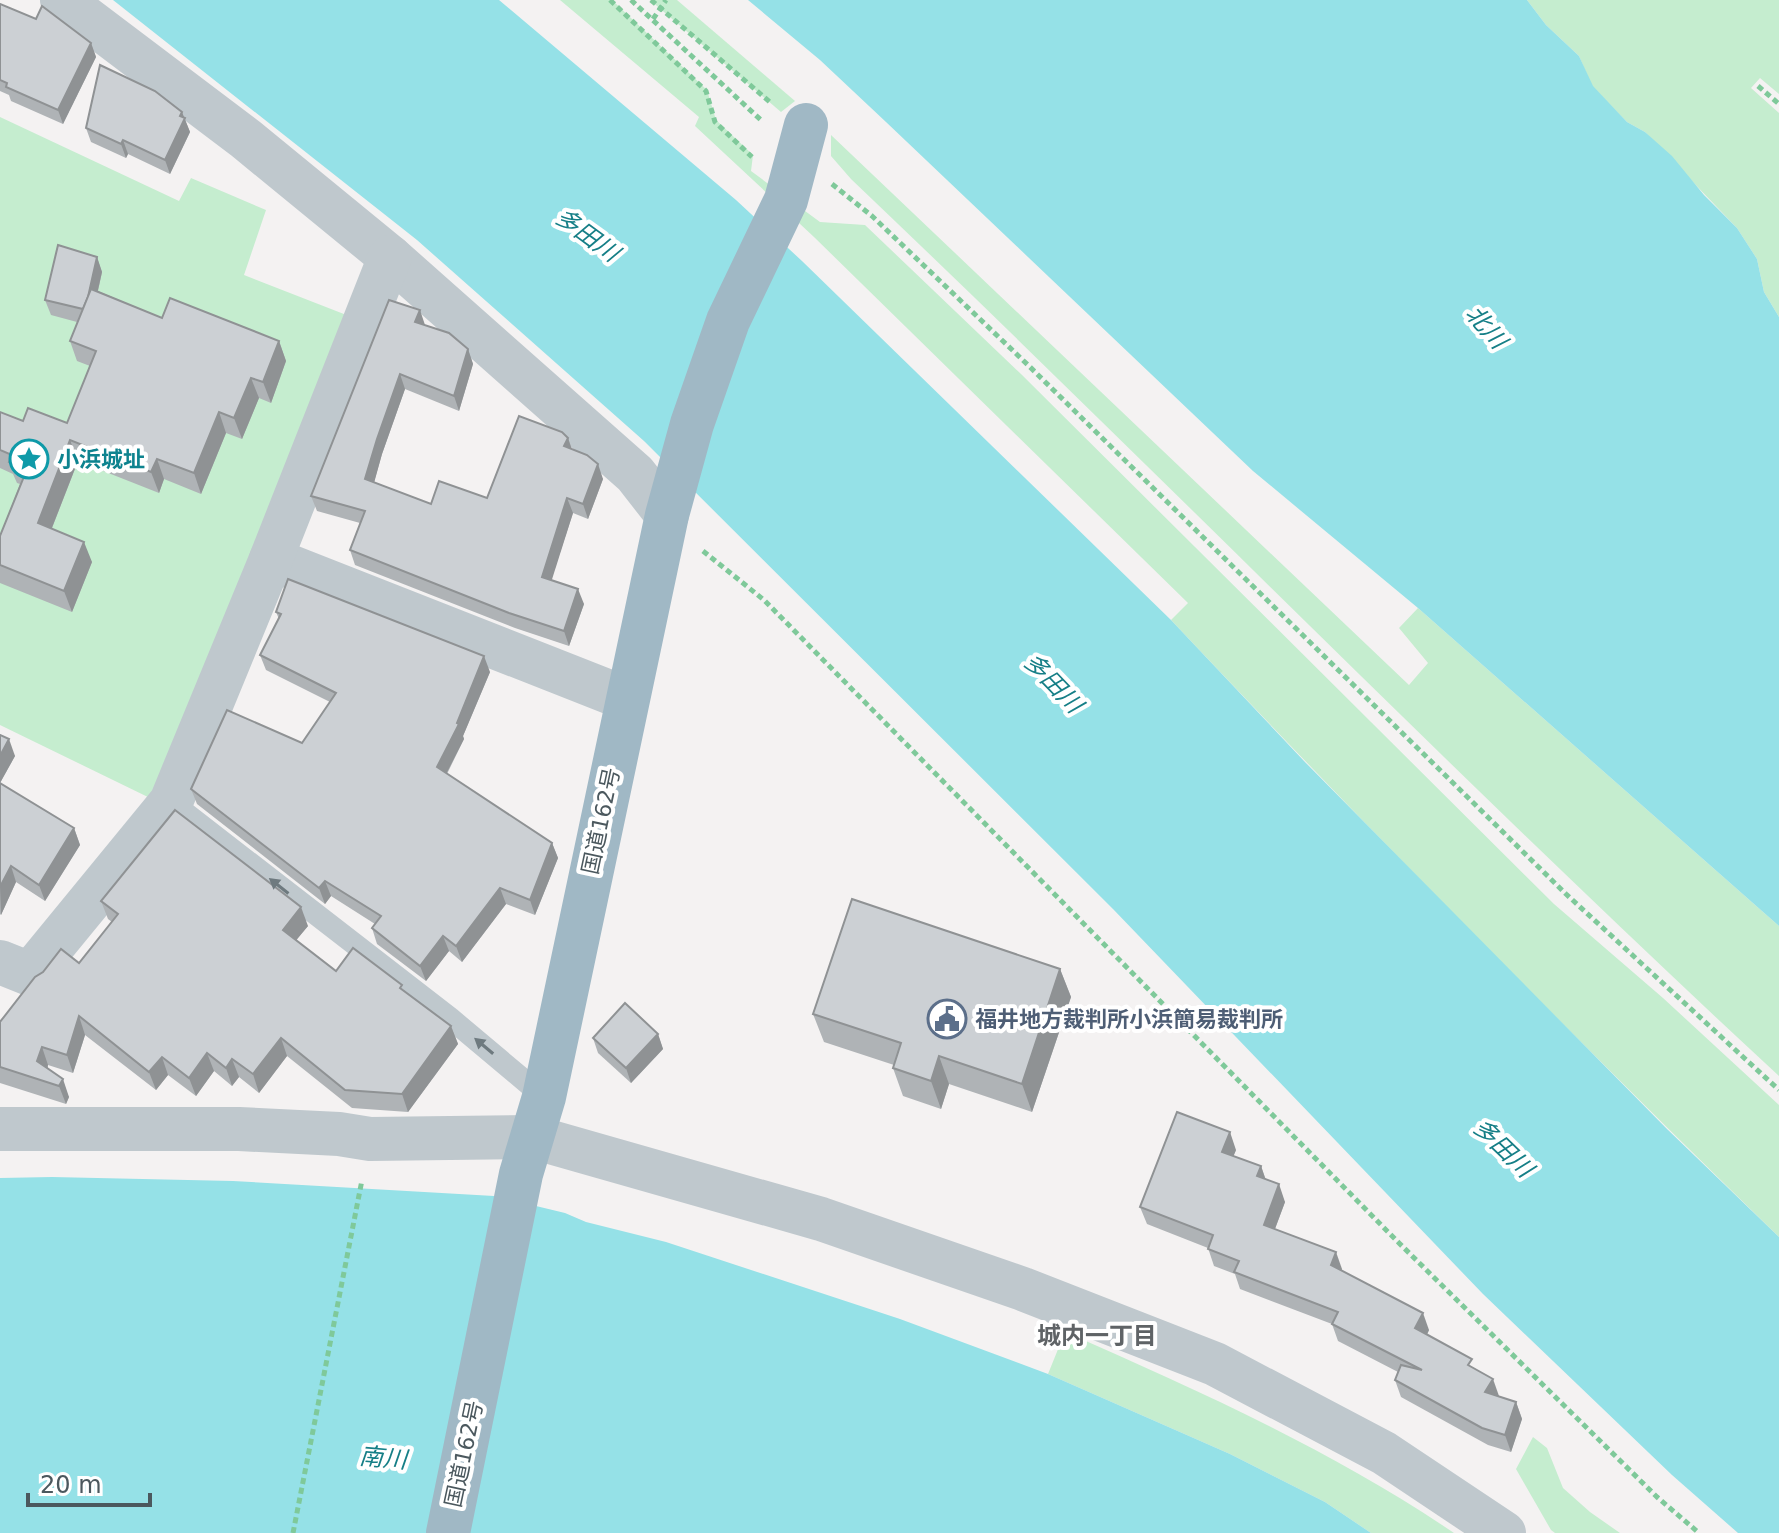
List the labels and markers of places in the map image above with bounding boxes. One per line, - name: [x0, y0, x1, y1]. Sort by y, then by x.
- place icon: 小浜城址: [8, 438, 50, 480]
- place label: 小浜城址: [57, 447, 145, 472]
- public building icon: 福井地方裁判所小浜簡易裁判所: [926, 998, 968, 1040]
- place label: 福井地方裁判所小浜簡易裁判所: [975, 1007, 1283, 1032]

